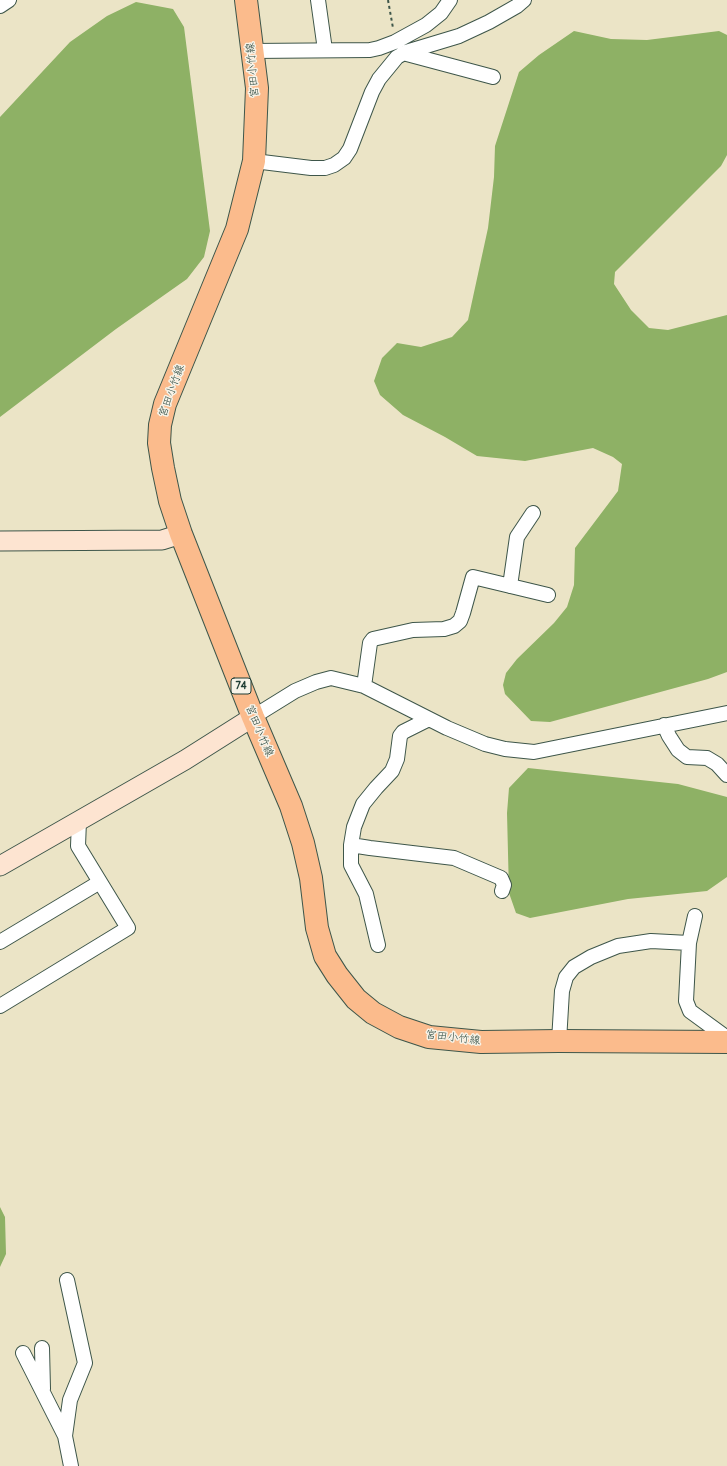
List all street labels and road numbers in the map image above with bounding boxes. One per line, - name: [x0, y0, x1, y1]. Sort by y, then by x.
- street label: 宮田小竹線: [244, 42, 262, 98]
- street label: 宮田小竹線: [156, 363, 188, 419]
- road number: 74: [231, 678, 251, 694]
- street label: 宮田小竹線: [242, 703, 276, 759]
- street label: 宮田小竹線: [425, 1028, 481, 1048]

